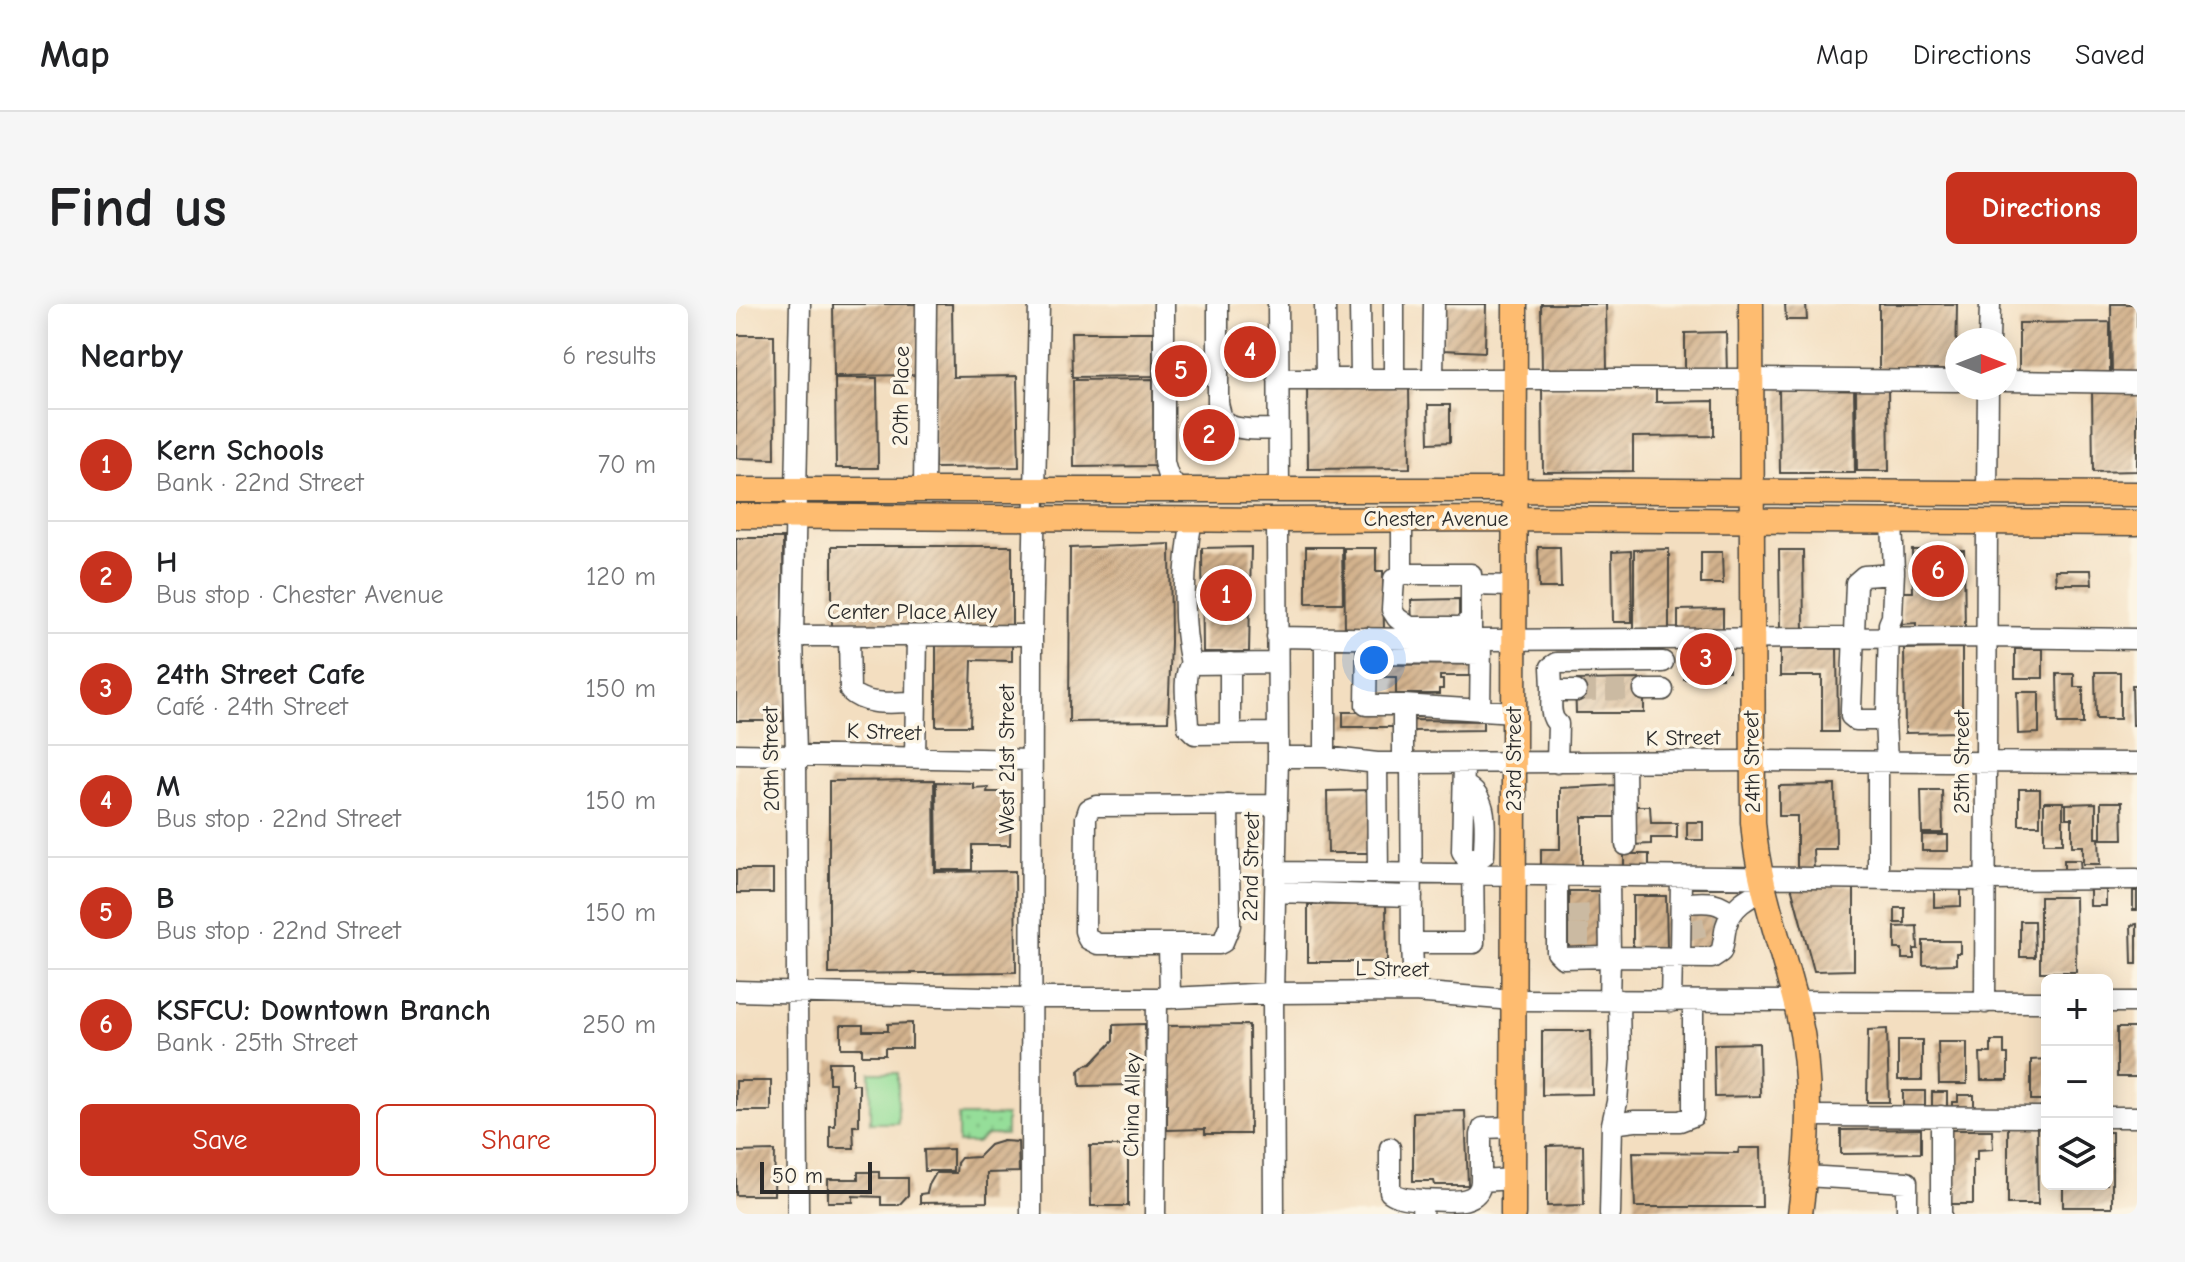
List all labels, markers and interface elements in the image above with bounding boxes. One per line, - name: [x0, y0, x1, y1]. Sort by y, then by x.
- text: Map: [40, 33, 110, 77]
- text: Map: [1816, 39, 1869, 71]
- text: Directions: [1913, 39, 2031, 71]
- text: Saved: [2075, 39, 2145, 71]
- button: Directions: [1946, 172, 2137, 244]
- text: Find us: [48, 176, 227, 240]
- pin: 4: [1224, 322, 1276, 382]
- north arrow: [1945, 328, 2017, 400]
- text: Nearby: [80, 336, 183, 376]
- text: 6 results: [562, 341, 656, 371]
- pin: 5: [1155, 341, 1207, 401]
- street label: 20th Place: [887, 346, 915, 446]
- pin: 2: [1183, 405, 1235, 465]
- text: Kern Schools: [156, 433, 324, 468]
- text: 1: [101, 450, 111, 480]
- text: 70 m: [598, 450, 656, 480]
- text: Bank · 22nd Street: [156, 468, 364, 498]
- street label: Chester Avenue: [1363, 506, 1509, 532]
- pin: 6: [1912, 541, 1964, 601]
- text: H: [156, 545, 177, 580]
- text: 2: [100, 562, 112, 592]
- text: 120 m: [586, 562, 656, 592]
- pin: 1: [1200, 565, 1252, 625]
- text: Bus stop · Chester Avenue: [156, 580, 444, 610]
- street label: Center Place Alley: [827, 599, 997, 625]
- pin: 3: [1680, 629, 1732, 689]
- your location: [1354, 640, 1394, 680]
- text: 24th Street Cafe: [156, 657, 365, 692]
- text: 3: [100, 674, 112, 704]
- text: 150 m: [586, 674, 656, 704]
- street label: West 21st Street: [994, 684, 1020, 834]
- text: Café · 24th Street: [156, 692, 348, 722]
- street label: 20th Street: [757, 705, 785, 812]
- street label: 23rd Street: [1501, 706, 1527, 811]
- street label: 25th Street: [1949, 709, 1975, 814]
- street label: 24th Street: [1738, 710, 1766, 814]
- street label: K Street: [846, 718, 923, 746]
- street label: K Street: [1645, 724, 1721, 752]
- text: M: [156, 769, 180, 804]
- text: 4: [100, 786, 112, 816]
- text: 150 m: [586, 786, 656, 816]
- text: Bus stop · 22nd Street: [156, 804, 401, 834]
- street label: 22nd Street: [1237, 811, 1265, 922]
- text: B: [156, 881, 174, 916]
- text: 5: [99, 898, 113, 928]
- text: 150 m: [586, 898, 656, 928]
- text: Bus stop · 22nd Street: [156, 916, 401, 946]
- street label: L Street: [1355, 955, 1430, 983]
- map controls: [2041, 974, 2113, 1190]
- button: +: [2041, 974, 2113, 1046]
- text: KSFCU: Downtown Branch: [156, 993, 491, 1028]
- text: 6: [99, 1010, 113, 1040]
- text: 250 m: [582, 1010, 656, 1040]
- text: Bank · 25th Street: [156, 1028, 357, 1058]
- button: −: [2041, 1046, 2113, 1118]
- street label: China Alley: [1118, 1052, 1146, 1157]
- button: Save: [80, 1104, 360, 1176]
- button: Share: [376, 1104, 656, 1176]
- button: layers: [2041, 1118, 2113, 1190]
- scale bar: [760, 1158, 872, 1194]
- text: 50 m: [772, 1163, 823, 1189]

